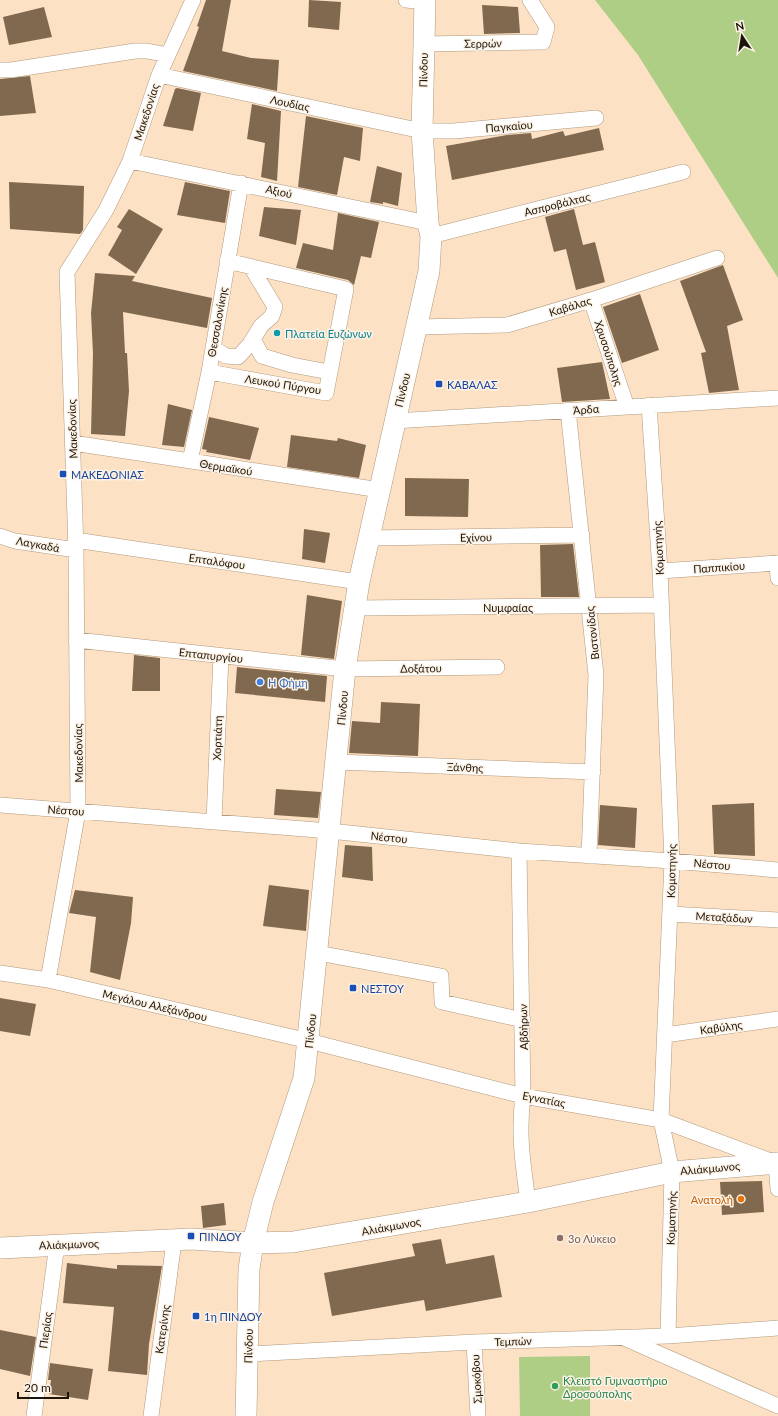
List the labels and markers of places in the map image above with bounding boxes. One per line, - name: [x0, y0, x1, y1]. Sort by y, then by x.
- place label: Πλατεία Ευζώνων: [285, 327, 372, 341]
- marker: Πλατεία Ευζώνων: [272, 328, 282, 338]
- place label: ΚΑΒΑΛΑΣ: [447, 378, 498, 391]
- marker: ΚΑΒΑΛΑΣ: [434, 379, 444, 389]
- place label: ΜΑΚΕΔΟΝΙΑΣ: [71, 468, 144, 481]
- marker: ΜΑΚΕΔΟΝΙΑΣ: [58, 469, 68, 479]
- place label: Η Φήμη: [268, 676, 308, 689]
- marker: Η Φήμη: [255, 677, 265, 687]
- place label: ΝΕΣΤΟΥ: [361, 982, 404, 995]
- marker: ΝΕΣΤΟΥ: [348, 983, 358, 993]
- place label: Ανατολή: [691, 1193, 733, 1206]
- marker: Ανατολή: [736, 1194, 746, 1204]
- place label: ΠΙΝΔΟΥ: [199, 1230, 242, 1243]
- marker: ΠΙΝΔΟΥ: [186, 1231, 196, 1241]
- place label: 3ο Λύκειο: [568, 1232, 616, 1245]
- marker: 3ο Λύκειο: [555, 1233, 565, 1243]
- place label: 1η ΠΙΝΔΟΥ: [204, 1310, 262, 1323]
- marker: 1η ΠΙΝΔΟΥ: [191, 1311, 201, 1321]
- place label: Κλειστό Γυμναστήριο Δροσούπολης: [563, 1374, 668, 1400]
- marker: Κλειστό Γυμναστήριο Δροσούπολης: [550, 1381, 560, 1391]

